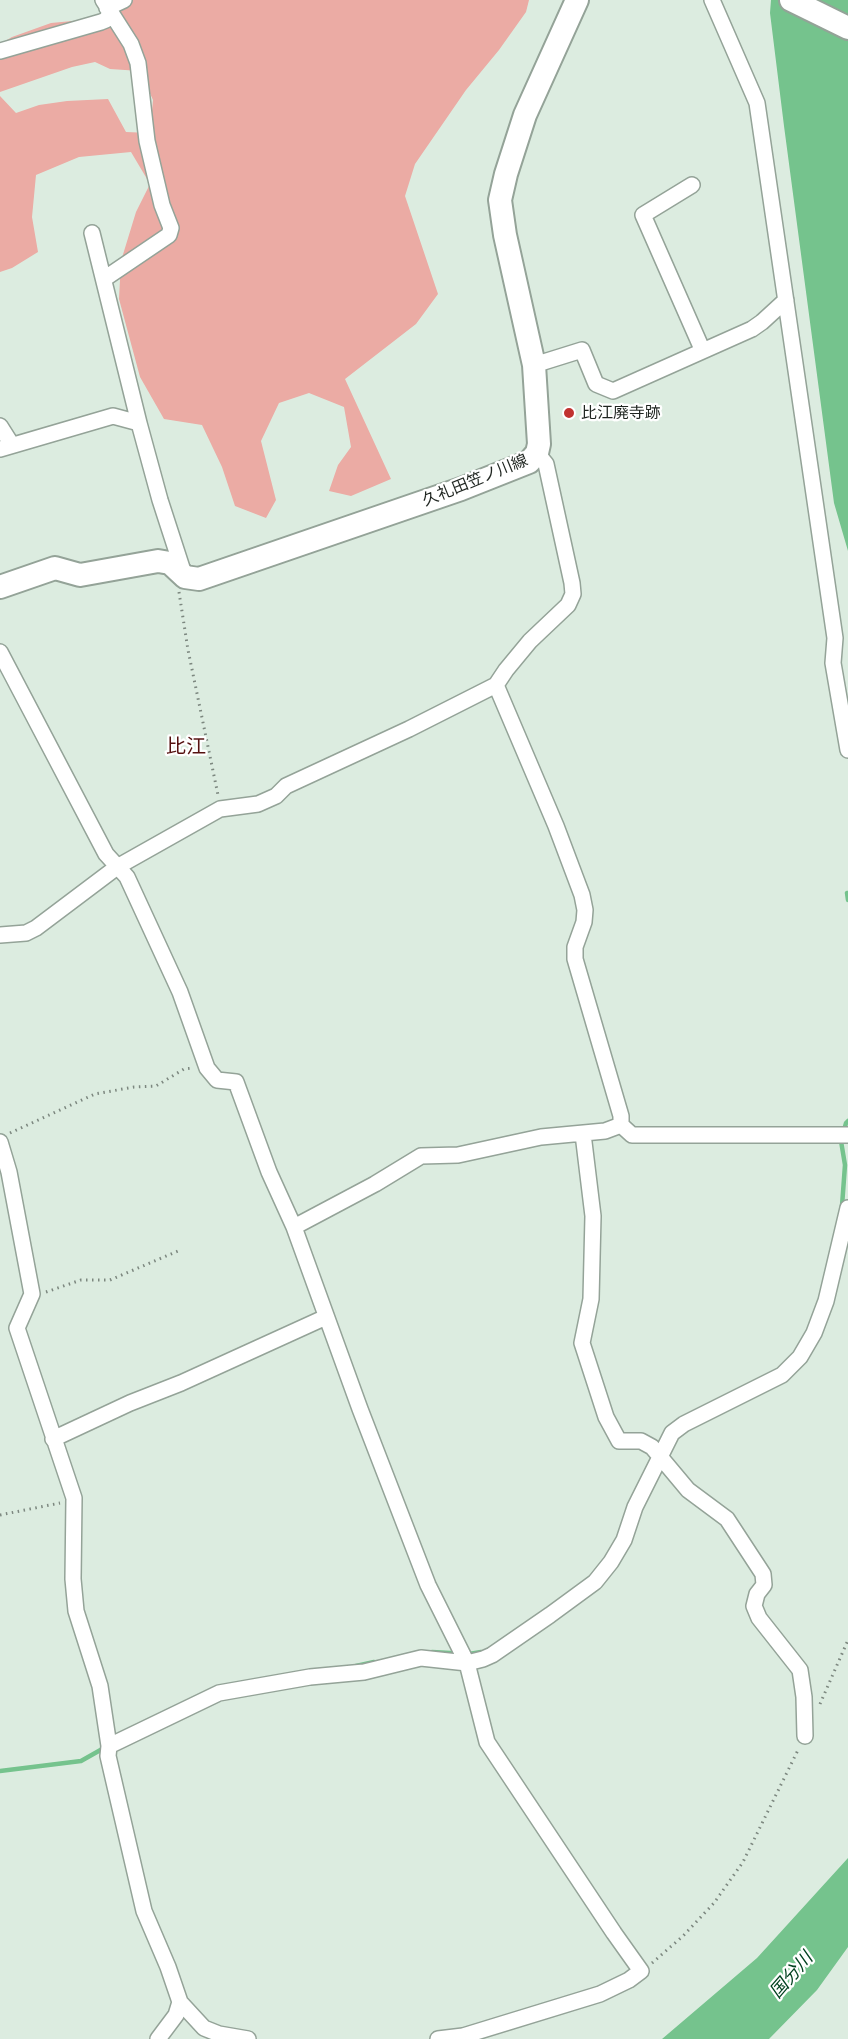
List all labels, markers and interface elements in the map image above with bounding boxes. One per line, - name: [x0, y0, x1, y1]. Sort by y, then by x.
- place label: 比江廃寺跡: [581, 403, 661, 423]
- marker: 比江廃寺跡: [562, 406, 576, 420]
- street label: 久礼田笠ノ川線: [419, 450, 531, 510]
- district label: 比江: [166, 734, 206, 758]
- water label: 国分川: [765, 1948, 817, 2002]

